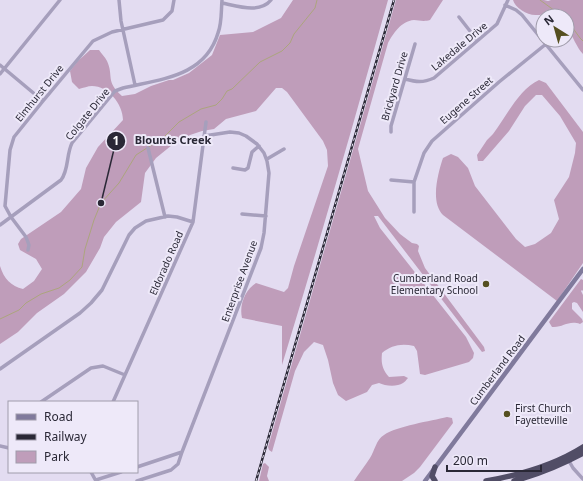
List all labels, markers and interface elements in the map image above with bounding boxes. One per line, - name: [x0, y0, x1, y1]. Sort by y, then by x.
- north arrow: [535, 8, 575, 48]
- text: N: [541, 11, 557, 28]
- street label: Lakedale Drive: [428, 18, 490, 74]
- street label: Brickyard Drive: [377, 49, 411, 122]
- street label: Elmhurst Drive: [12, 61, 67, 124]
- street label: Eugene Street: [437, 73, 496, 127]
- street label: Colgate Drive: [62, 85, 113, 143]
- callout: Blounts Creek: [106, 129, 219, 152]
- text: 1: [113, 132, 119, 149]
- text: Blounts Creek: [135, 132, 211, 147]
- street label: Eldorado Road: [146, 229, 186, 297]
- street label: Enterprise Avenue: [218, 238, 260, 324]
- place label: Cumberland Road Elementary School: [391, 271, 478, 297]
- marker: Cumberland Road Elementary School: [481, 279, 491, 289]
- street label: Cumberland Road: [466, 332, 528, 408]
- legend: [8, 401, 138, 473]
- place label: First Church Fayetteville: [515, 401, 572, 427]
- text: Road: [44, 408, 73, 425]
- marker: First Church Fayetteville: [502, 409, 512, 419]
- text: Railway: [44, 428, 88, 445]
- scale bar: [447, 447, 541, 473]
- text: Park: [44, 448, 70, 465]
- text: 200 m: [453, 452, 488, 469]

